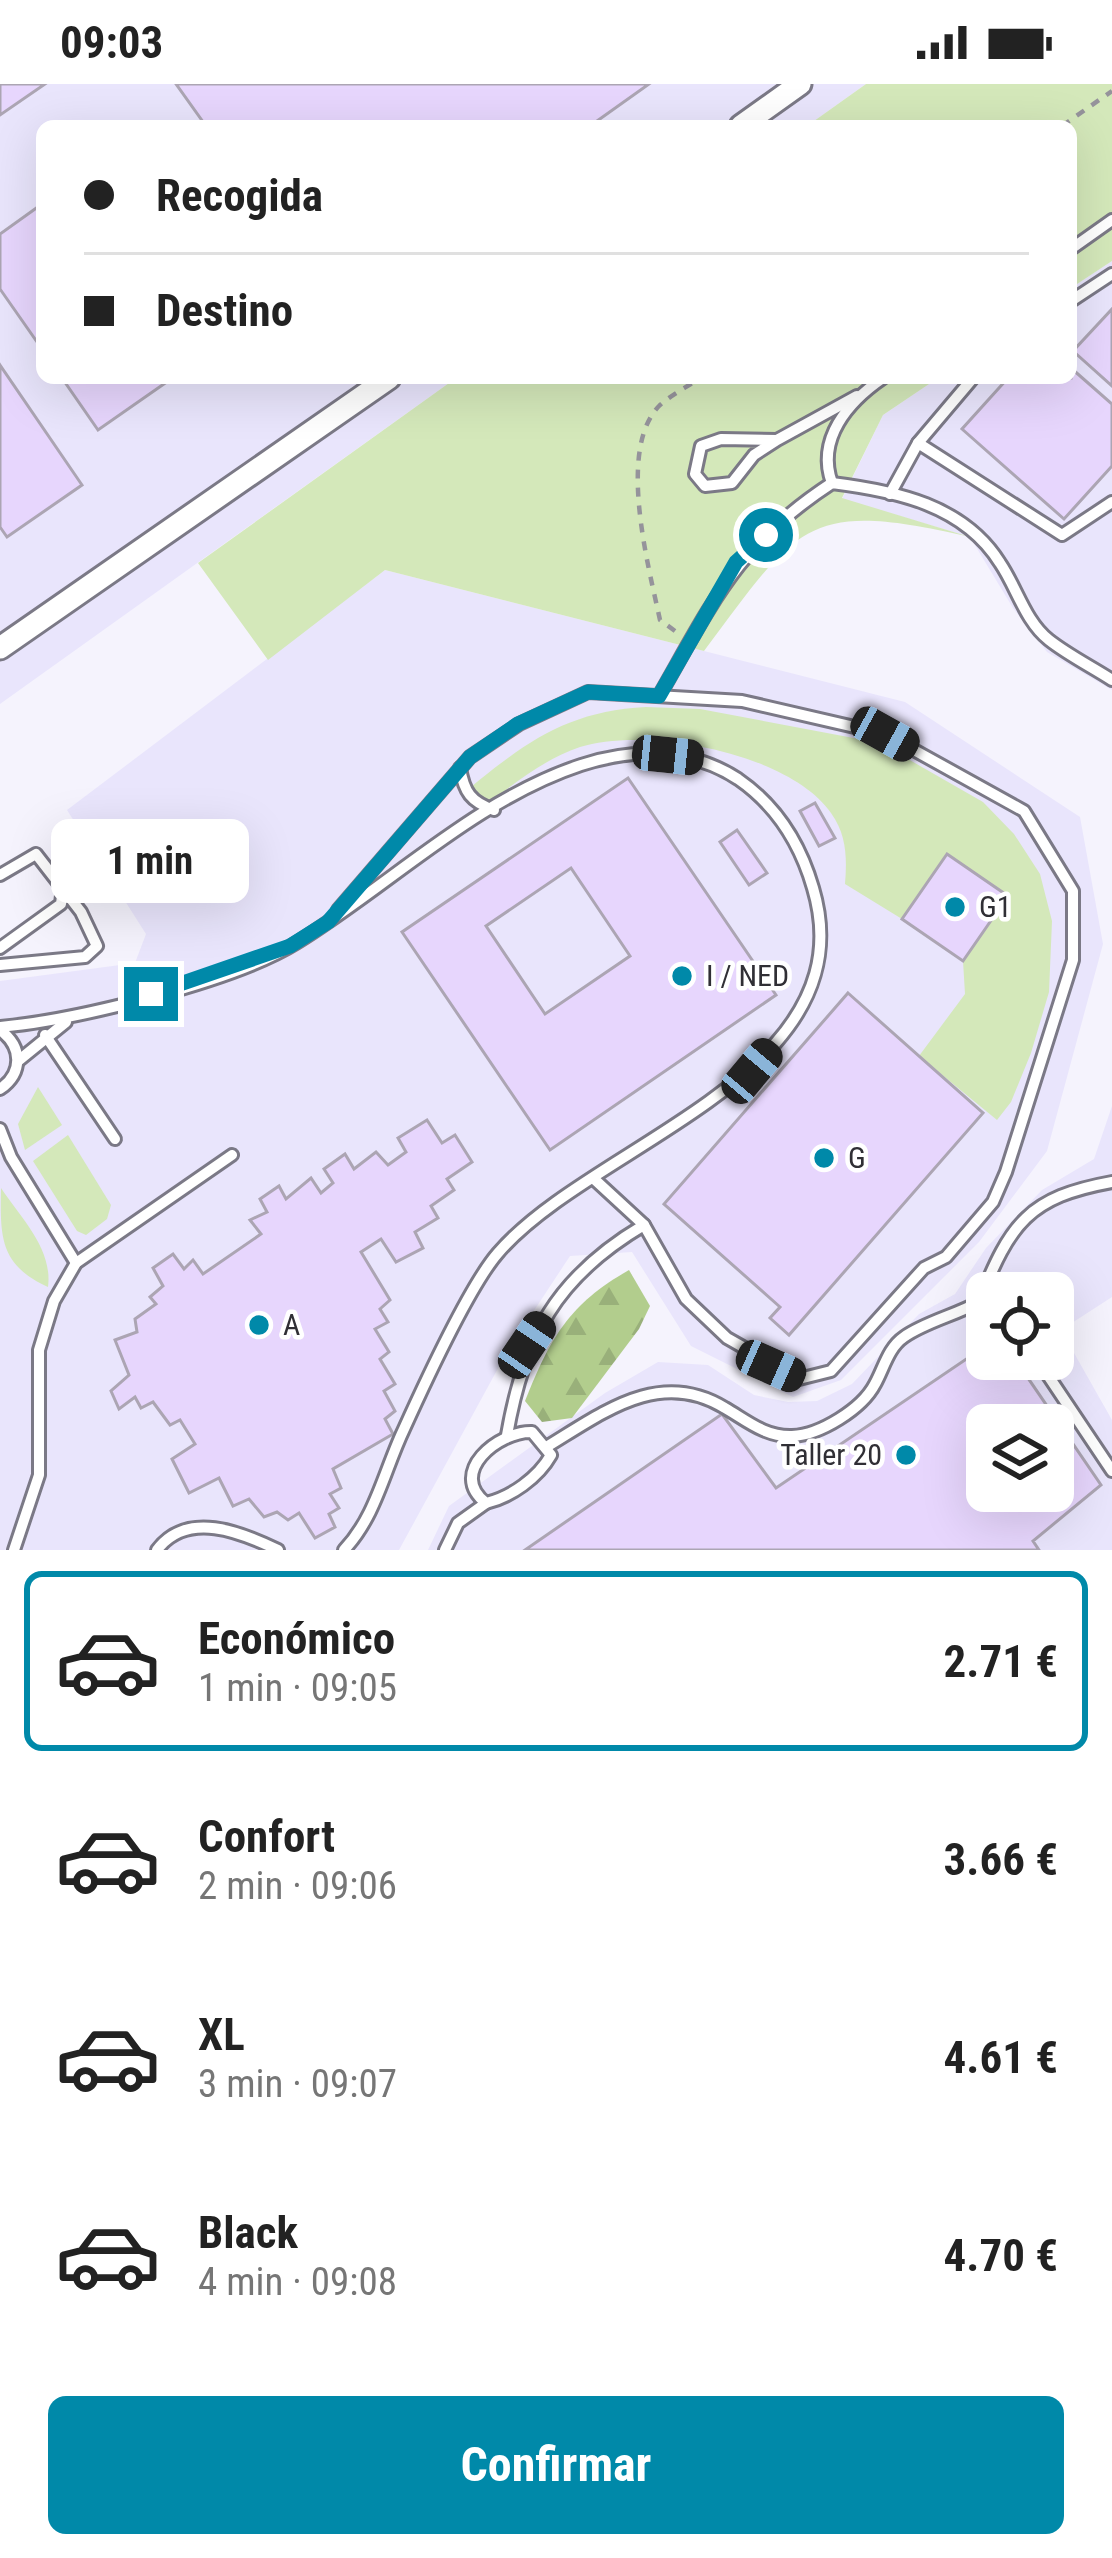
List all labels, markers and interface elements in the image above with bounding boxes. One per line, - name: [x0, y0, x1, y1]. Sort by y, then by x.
- text: 09:03: [60, 16, 163, 69]
- text: Recogida: [156, 169, 323, 222]
- text: Destino: [156, 284, 293, 337]
- route start: [739, 508, 793, 562]
- car: [845, 701, 925, 767]
- car: [630, 733, 706, 777]
- callout: 1 min: [52, 820, 250, 904]
- text: 1 min: [107, 838, 193, 884]
- place label: G1: [979, 889, 1012, 924]
- marker: G1: [942, 894, 968, 920]
- place label: I / NED: [706, 958, 789, 993]
- marker: I / NED: [669, 963, 695, 989]
- route end: [124, 967, 178, 1021]
- car: [715, 1032, 789, 1110]
- place label: G: [848, 1140, 866, 1175]
- marker: G: [811, 1145, 837, 1171]
- map controls: [966, 1272, 1074, 1512]
- button: locate: [966, 1272, 1074, 1380]
- car: [492, 1305, 562, 1385]
- place label: A: [283, 1307, 300, 1342]
- marker: A: [246, 1312, 272, 1338]
- car: [731, 1335, 811, 1397]
- button: layers: [966, 1404, 1074, 1512]
- place label: Taller 20: [780, 1437, 882, 1472]
- marker: Taller 20: [893, 1442, 919, 1468]
- icon: car: [54, 1607, 162, 1715]
- text: Económico: [198, 1612, 395, 1665]
- text: 2.71 €: [944, 1635, 1058, 1688]
- text: 1 min · 09:05: [198, 1665, 397, 1711]
- icon: car: [54, 1805, 162, 1913]
- text: Confort: [198, 1810, 335, 1863]
- text: 3.66 €: [944, 1833, 1058, 1886]
- text: 2 min · 09:06: [198, 1863, 397, 1909]
- icon: car: [54, 2003, 162, 2111]
- text: XL: [198, 2008, 245, 2061]
- text: 4.61 €: [944, 2031, 1058, 2084]
- text: 3 min · 09:07: [198, 2061, 397, 2107]
- icon: car: [54, 2201, 162, 2309]
- text: Black: [198, 2206, 298, 2259]
- text: 4.70 €: [944, 2229, 1058, 2282]
- text: 4 min · 09:08: [198, 2259, 397, 2305]
- button: Confirmar: [48, 2396, 1064, 2534]

